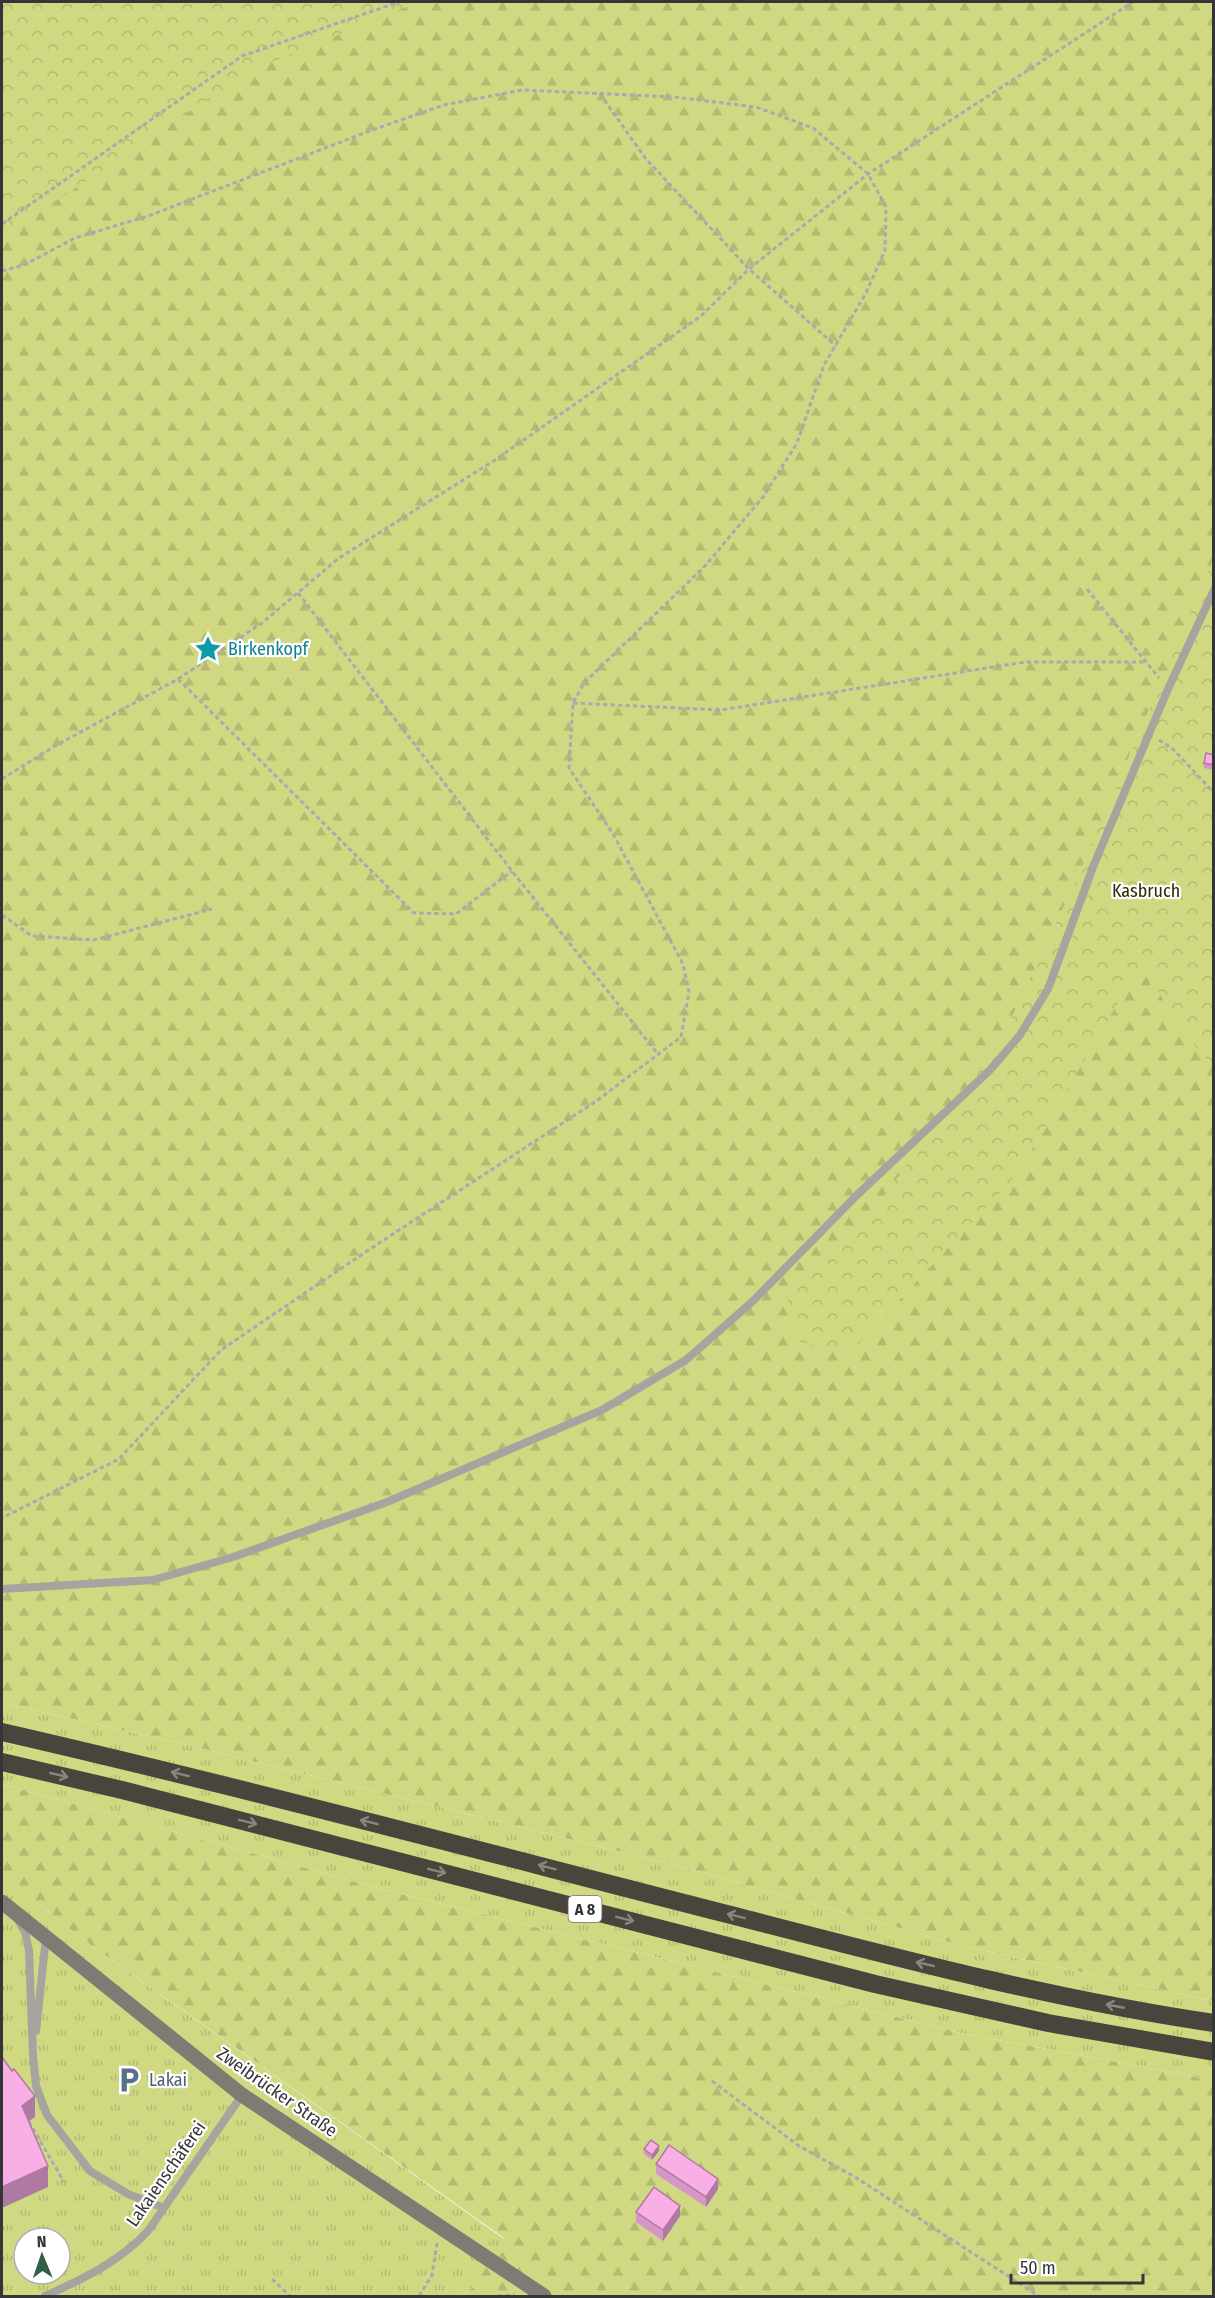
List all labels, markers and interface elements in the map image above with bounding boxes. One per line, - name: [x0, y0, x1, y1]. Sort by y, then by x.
- place icon: Birkenkopf: [193, 634, 223, 664]
- place label: Birkenkopf: [228, 638, 310, 660]
- park label: Kasbruch: [1112, 880, 1180, 902]
- one-way arrow: [170, 1767, 189, 1779]
- one-way arrow: [49, 1770, 68, 1782]
- one-way arrow: [359, 1815, 378, 1827]
- one-way arrow: [238, 1817, 257, 1829]
- one-way arrow: [538, 1861, 557, 1873]
- one-way arrow: [427, 1866, 446, 1877]
- road number: A 8: [568, 1896, 602, 1922]
- one-way arrow: [727, 1910, 746, 1922]
- one-way arrow: [616, 1914, 635, 1926]
- one-way arrow: [916, 1957, 935, 1969]
- one-way arrow: [1106, 2000, 1126, 2011]
- street label: Zweibrücker Straße: [213, 2042, 342, 2142]
- parking icon: Lakai: [114, 2065, 144, 2095]
- place label: Lakai: [149, 2069, 187, 2091]
- street label: Lakaienschäferei: [122, 2117, 210, 2231]
- north arrow: [12, 2226, 72, 2286]
- text: N: [36, 2232, 47, 2251]
- scale bar: [1011, 2247, 1143, 2285]
- text: 50 m: [1020, 2257, 1056, 2279]

